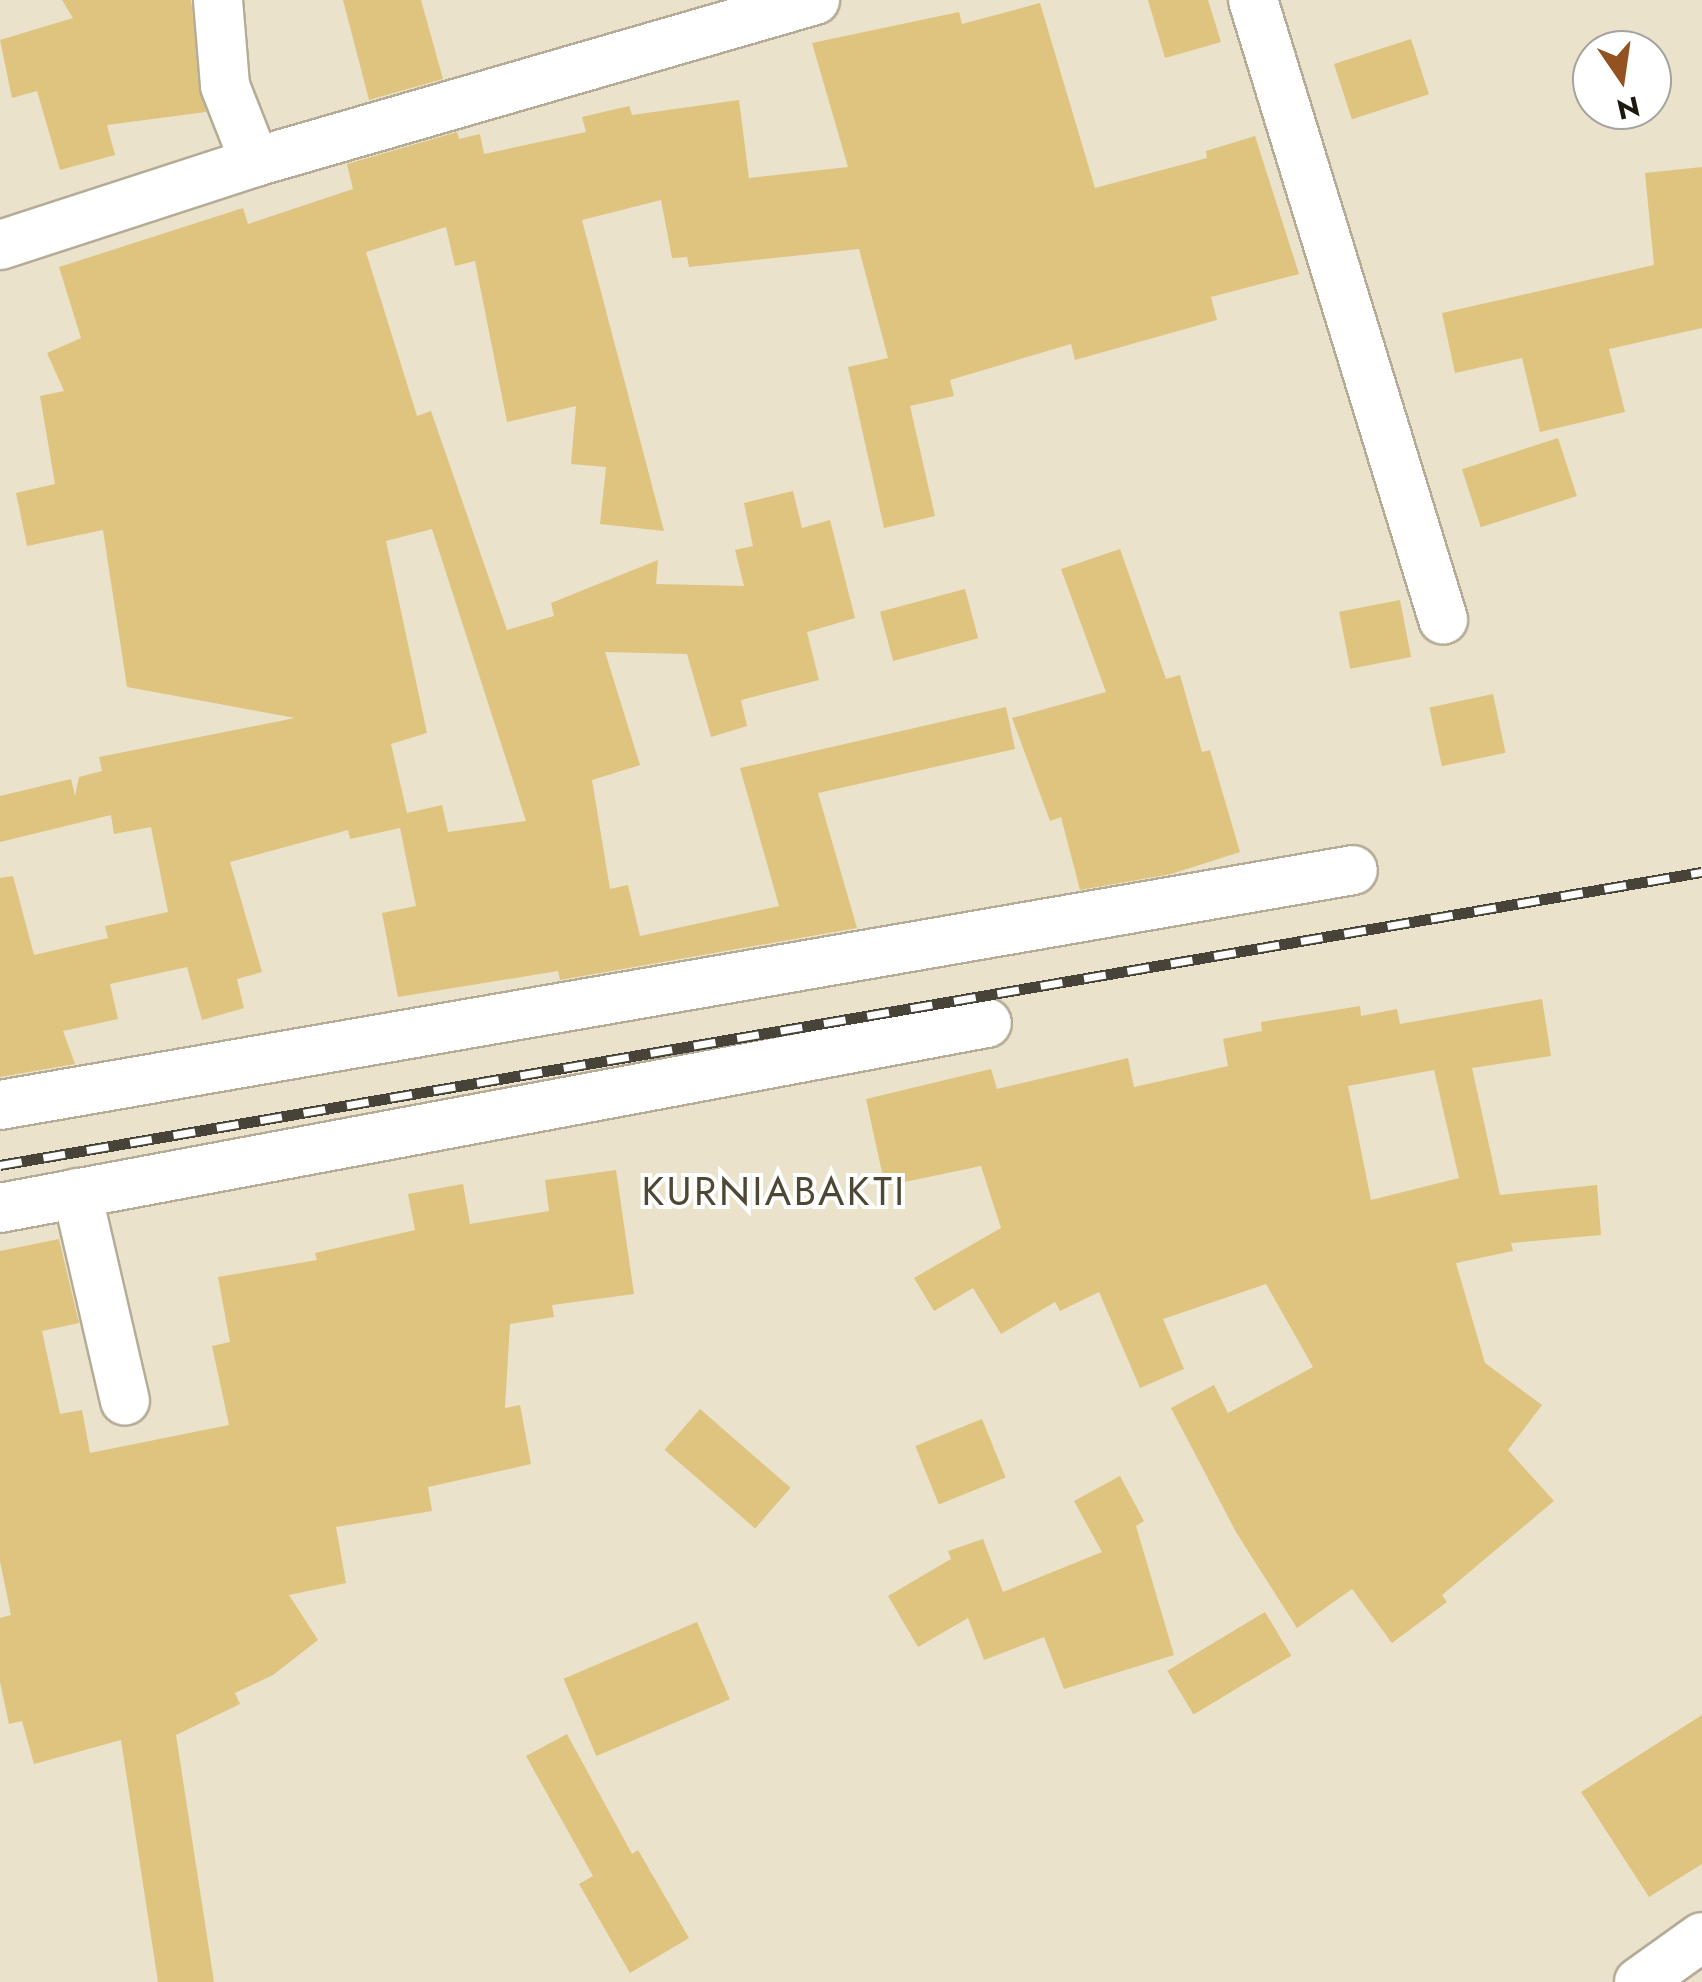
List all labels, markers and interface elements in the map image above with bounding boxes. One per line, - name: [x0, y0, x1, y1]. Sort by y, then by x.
- north arrow: [1572, 30, 1672, 130]
- text: N: [1613, 85, 1644, 130]
- district label: KURNIABAKTI: [641, 1167, 907, 1215]

